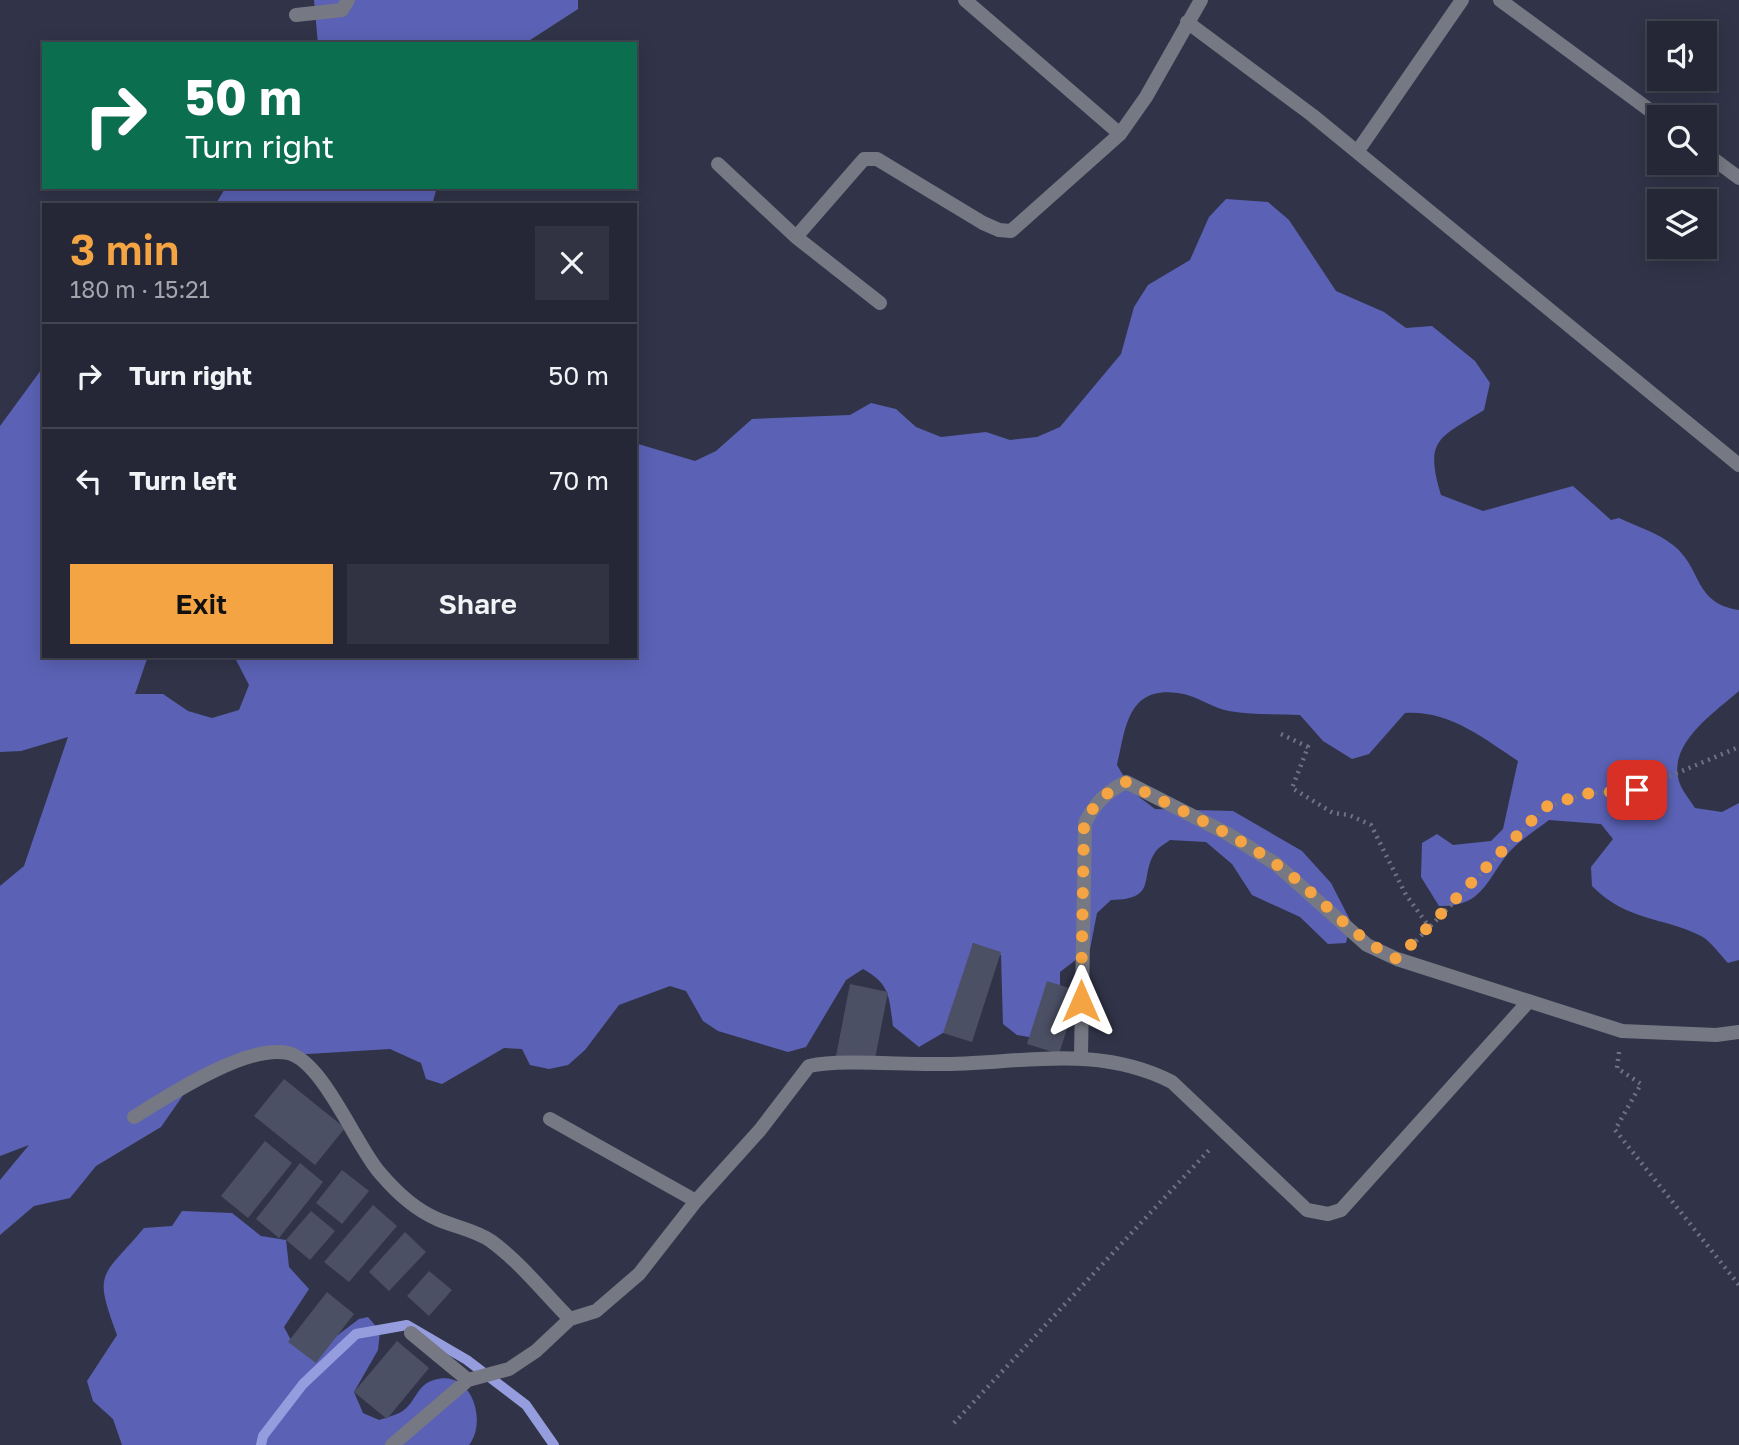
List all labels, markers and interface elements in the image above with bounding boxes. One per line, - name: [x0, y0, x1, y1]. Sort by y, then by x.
- map controls: [1647, 21, 1717, 259]
- button: sound: [1647, 21, 1717, 91]
- text: 50 m: [185, 67, 302, 126]
- icon: right: [70, 70, 161, 161]
- button: search: [1647, 105, 1717, 175]
- text: Turn right: [185, 127, 334, 165]
- button: layers: [1647, 189, 1717, 259]
- text: 3 min: [70, 224, 179, 274]
- button: close: [535, 226, 609, 300]
- text: 180 m · 15:21: [70, 275, 210, 303]
- icon: right: [70, 357, 108, 395]
- text: Turn right: [129, 360, 252, 391]
- text: 50 m: [548, 360, 609, 391]
- icon: left: [70, 462, 108, 500]
- text: Turn left: [129, 465, 237, 496]
- text: 70 m: [550, 465, 609, 496]
- button: Exit: [70, 564, 333, 644]
- button: Share: [347, 564, 609, 644]
- pin: [1607, 760, 1667, 820]
- icon: arrive: [1618, 771, 1656, 809]
- position arrow: [1044, 964, 1118, 1038]

